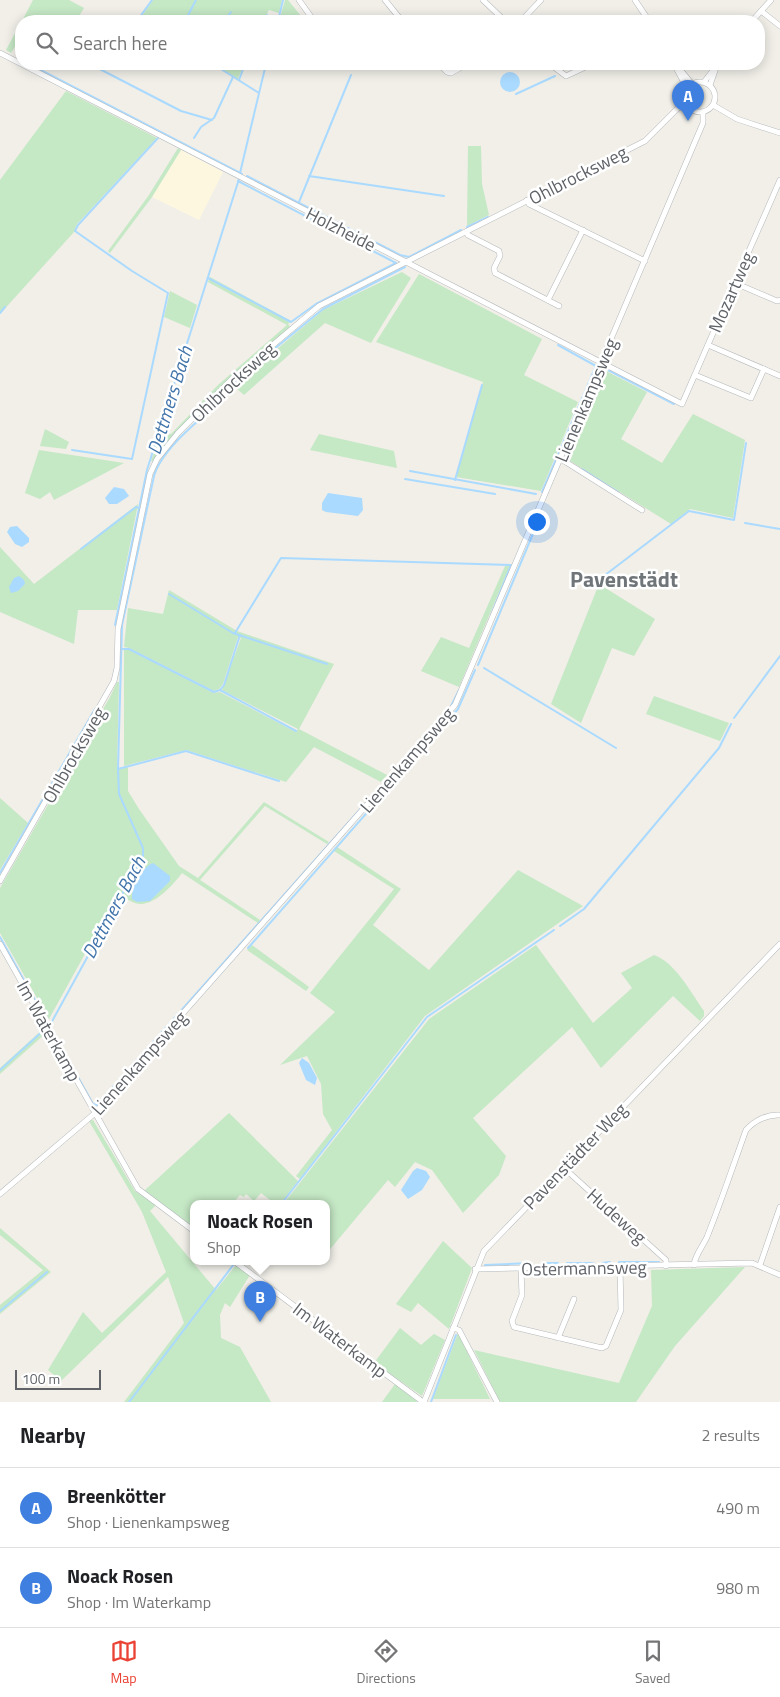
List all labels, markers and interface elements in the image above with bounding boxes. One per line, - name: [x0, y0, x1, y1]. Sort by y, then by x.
- search box: [15, 15, 765, 70]
- text: Search here: [73, 28, 167, 57]
- icon: search: [33, 29, 61, 57]
- pin: A: [672, 80, 704, 121]
- street label: Ohlbrocksweg: [524, 139, 632, 211]
- street label: Holzheide: [301, 200, 381, 258]
- street label: Mozartweg: [701, 247, 761, 337]
- street label: Lienenkampsweg: [548, 334, 624, 466]
- street label: Ohlbrocksweg: [184, 335, 282, 429]
- water label: Dettmers Bach: [139, 342, 199, 458]
- your location: [524, 509, 550, 535]
- district label: Pavenstädt: [570, 562, 678, 596]
- street label: Lienenkampsweg: [353, 701, 461, 819]
- street label: Ohlbrocksweg: [35, 702, 113, 808]
- water label: Dettmers Bach: [74, 850, 152, 963]
- street label: Im Waterkamp: [10, 976, 88, 1086]
- street label: Lienenkampsweg: [85, 1005, 193, 1121]
- street label: Pavenstädter Weg: [517, 1096, 633, 1216]
- street label: Hudeweg: [581, 1182, 653, 1250]
- popup: [190, 1200, 330, 1265]
- text: Noack Rosen: [207, 1206, 313, 1235]
- text: Shop: [207, 1235, 241, 1259]
- street label: Ostermannsweg: [521, 1253, 647, 1283]
- pin: B: [244, 1281, 276, 1322]
- street label: Im Waterkamp: [287, 1296, 393, 1384]
- scale bar: [15, 1367, 101, 1390]
- text: 100 m: [22, 1368, 60, 1389]
- text: Nearby: [20, 1419, 85, 1451]
- text: 2 results: [701, 1423, 760, 1447]
- text: Breenkötter: [67, 1481, 166, 1510]
- text: A: [31, 1496, 41, 1520]
- text: 490 m: [716, 1496, 760, 1520]
- text: Shop · Lienenkampsweg: [67, 1510, 229, 1534]
- text: Noack Rosen: [67, 1561, 173, 1590]
- text: B: [31, 1576, 41, 1600]
- text: 980 m: [716, 1576, 760, 1600]
- text: Shop · Im Waterkamp: [67, 1590, 211, 1614]
- tab: Map: [110, 1637, 138, 1688]
- tab: Directions: [357, 1637, 416, 1688]
- tab: Saved: [635, 1637, 671, 1688]

